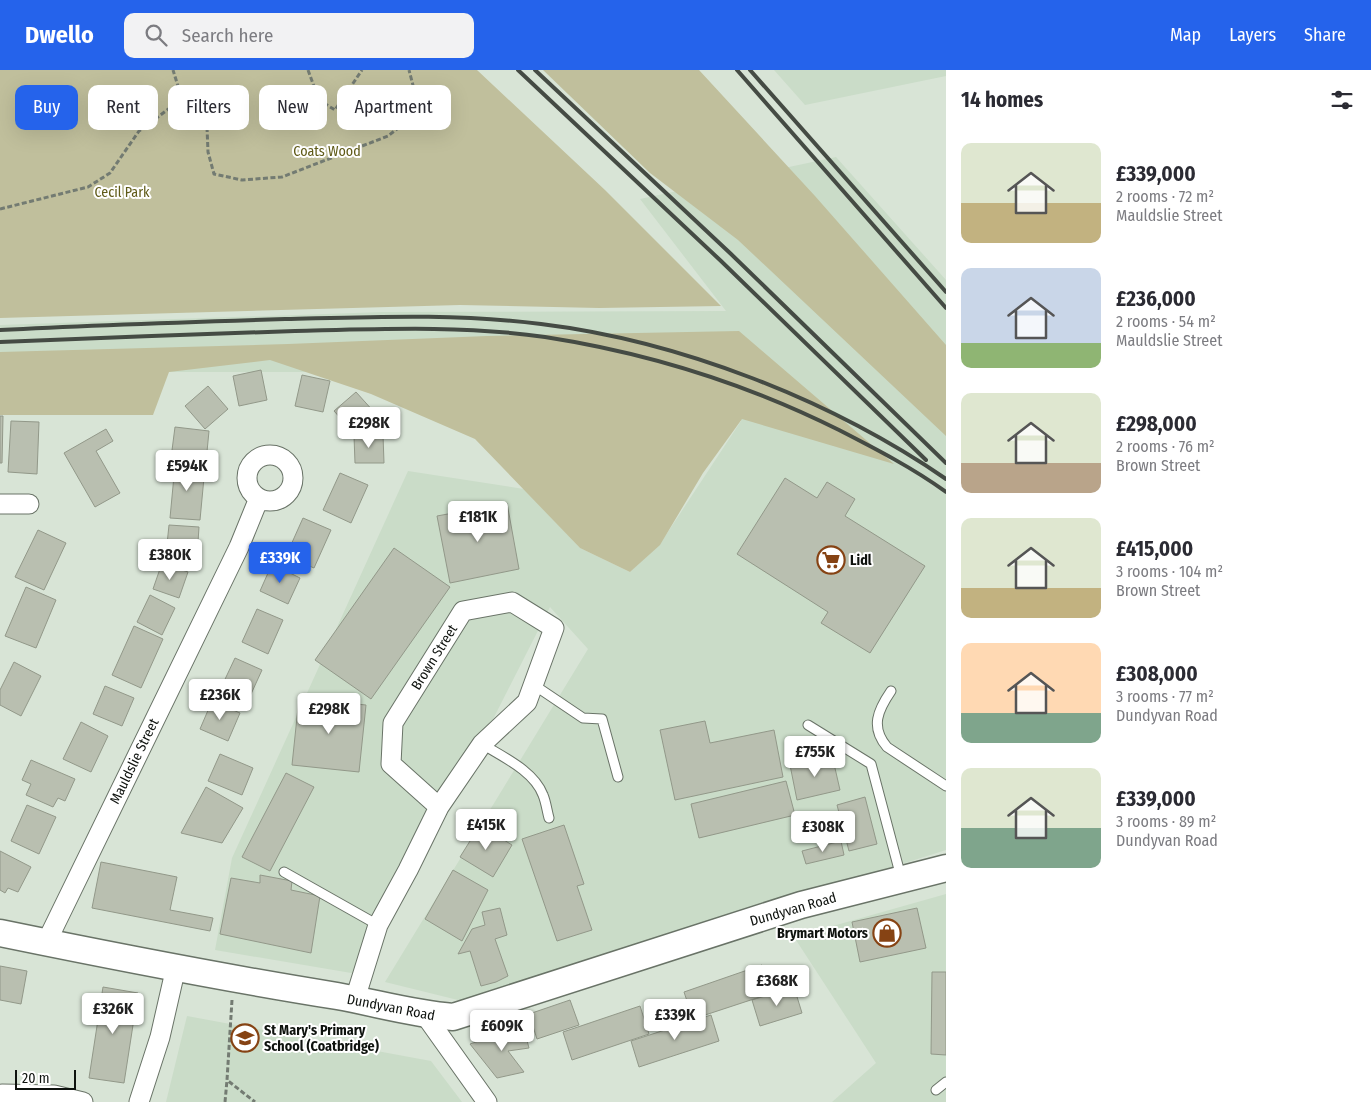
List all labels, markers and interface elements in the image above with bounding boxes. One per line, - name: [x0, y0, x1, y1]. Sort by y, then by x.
- search box: [124, 13, 474, 58]
- text: Dwello: [25, 21, 94, 49]
- icon: search: [142, 21, 170, 49]
- text: Search here: [182, 24, 273, 47]
- text: Map: [1170, 24, 1201, 46]
- text: Layers: [1229, 24, 1276, 46]
- text: Share: [1304, 24, 1346, 46]
- chip: Buy: [15, 85, 78, 130]
- chip: Rent: [88, 85, 158, 130]
- chip: Filters: [168, 85, 249, 130]
- chip: New: [259, 85, 327, 130]
- chip: Apartment: [337, 85, 451, 130]
- icon: filters: [1328, 86, 1356, 114]
- text: 14 homes: [961, 87, 1043, 113]
- park label: Coats Wood: [293, 143, 361, 160]
- text: £339,000: [1116, 161, 1196, 187]
- icon: home: [1001, 163, 1061, 223]
- park label: Cecil Park: [94, 184, 150, 201]
- text: 2 rooms · 72 m²: [1116, 187, 1214, 206]
- text: Mauldslie Street: [1116, 206, 1222, 225]
- text: £236,000: [1116, 286, 1196, 312]
- icon: home: [1001, 288, 1061, 348]
- text: 2 rooms · 54 m²: [1116, 312, 1216, 331]
- text: Mauldslie Street: [1116, 331, 1222, 350]
- pin: £298K: [334, 406, 404, 449]
- text: £298,000: [1116, 411, 1197, 437]
- text: £298K: [348, 413, 390, 432]
- icon: home: [1001, 413, 1061, 473]
- text: 2 rooms · 76 m²: [1116, 437, 1215, 456]
- pin: £594K: [152, 450, 222, 492]
- text: £594K: [167, 456, 207, 475]
- text: Brown Street: [1116, 456, 1200, 475]
- pin: £181K: [443, 500, 513, 543]
- text: £181K: [459, 507, 497, 526]
- text: £415,000: [1116, 536, 1193, 562]
- pin: £380K: [135, 538, 205, 581]
- icon: home: [1001, 538, 1061, 598]
- pin: £339K: [245, 542, 315, 584]
- text: £380K: [149, 545, 191, 564]
- supermarket icon: Lidl: [816, 545, 846, 575]
- text: £339K: [260, 548, 300, 567]
- place label: Lidl: [850, 552, 872, 569]
- text: 3 rooms · 104 m²: [1116, 562, 1223, 581]
- text: Brown Street: [1116, 581, 1200, 600]
- street label: Brown Street: [408, 621, 461, 693]
- text: £308,000: [1116, 661, 1198, 687]
- icon: home: [1001, 663, 1061, 723]
- pin: £236K: [185, 678, 255, 721]
- text: £236K: [200, 685, 240, 704]
- text: 3 rooms · 77 m²: [1116, 687, 1214, 706]
- pin: £298K: [294, 692, 364, 735]
- text: £298K: [308, 699, 350, 718]
- text: Dundyvan Road: [1116, 706, 1218, 725]
- street label: Mauldslie Street: [106, 715, 163, 807]
- pin: £755K: [780, 736, 850, 778]
- text: £755K: [795, 742, 835, 761]
- text: £339,000: [1116, 786, 1196, 812]
- icon: home: [1001, 788, 1061, 848]
- pin: £415K: [451, 808, 521, 851]
- pin: £308K: [788, 810, 858, 853]
- text: 3 rooms · 89 m²: [1116, 812, 1216, 831]
- text: £415K: [467, 815, 505, 834]
- text: £308K: [802, 817, 844, 836]
- text: Dundyvan Road: [1116, 831, 1218, 850]
- street label: Dundyvan Road: [748, 889, 838, 930]
- shop icon: Brymart Motors: [872, 918, 902, 948]
- place label: Brymart Motors: [777, 925, 868, 942]
- pin: £368K: [742, 964, 812, 1007]
- text: £368K: [756, 971, 798, 990]
- street label: Dundyvan Road: [346, 991, 436, 1024]
- pin: £326K: [78, 992, 148, 1035]
- pin: £339K: [640, 998, 710, 1041]
- text: £326K: [93, 999, 133, 1018]
- text: £339K: [655, 1005, 695, 1024]
- pin: £609K: [467, 1010, 537, 1052]
- text: £609K: [481, 1016, 523, 1035]
- place label: St Mary's Primary School (Coatbridge): [264, 1022, 379, 1055]
- school or university icon: St Mary's Primary School (Coatbridge): [230, 1023, 260, 1053]
- scale bar: [15, 1067, 76, 1090]
- text: 20 m: [22, 1070, 50, 1087]

